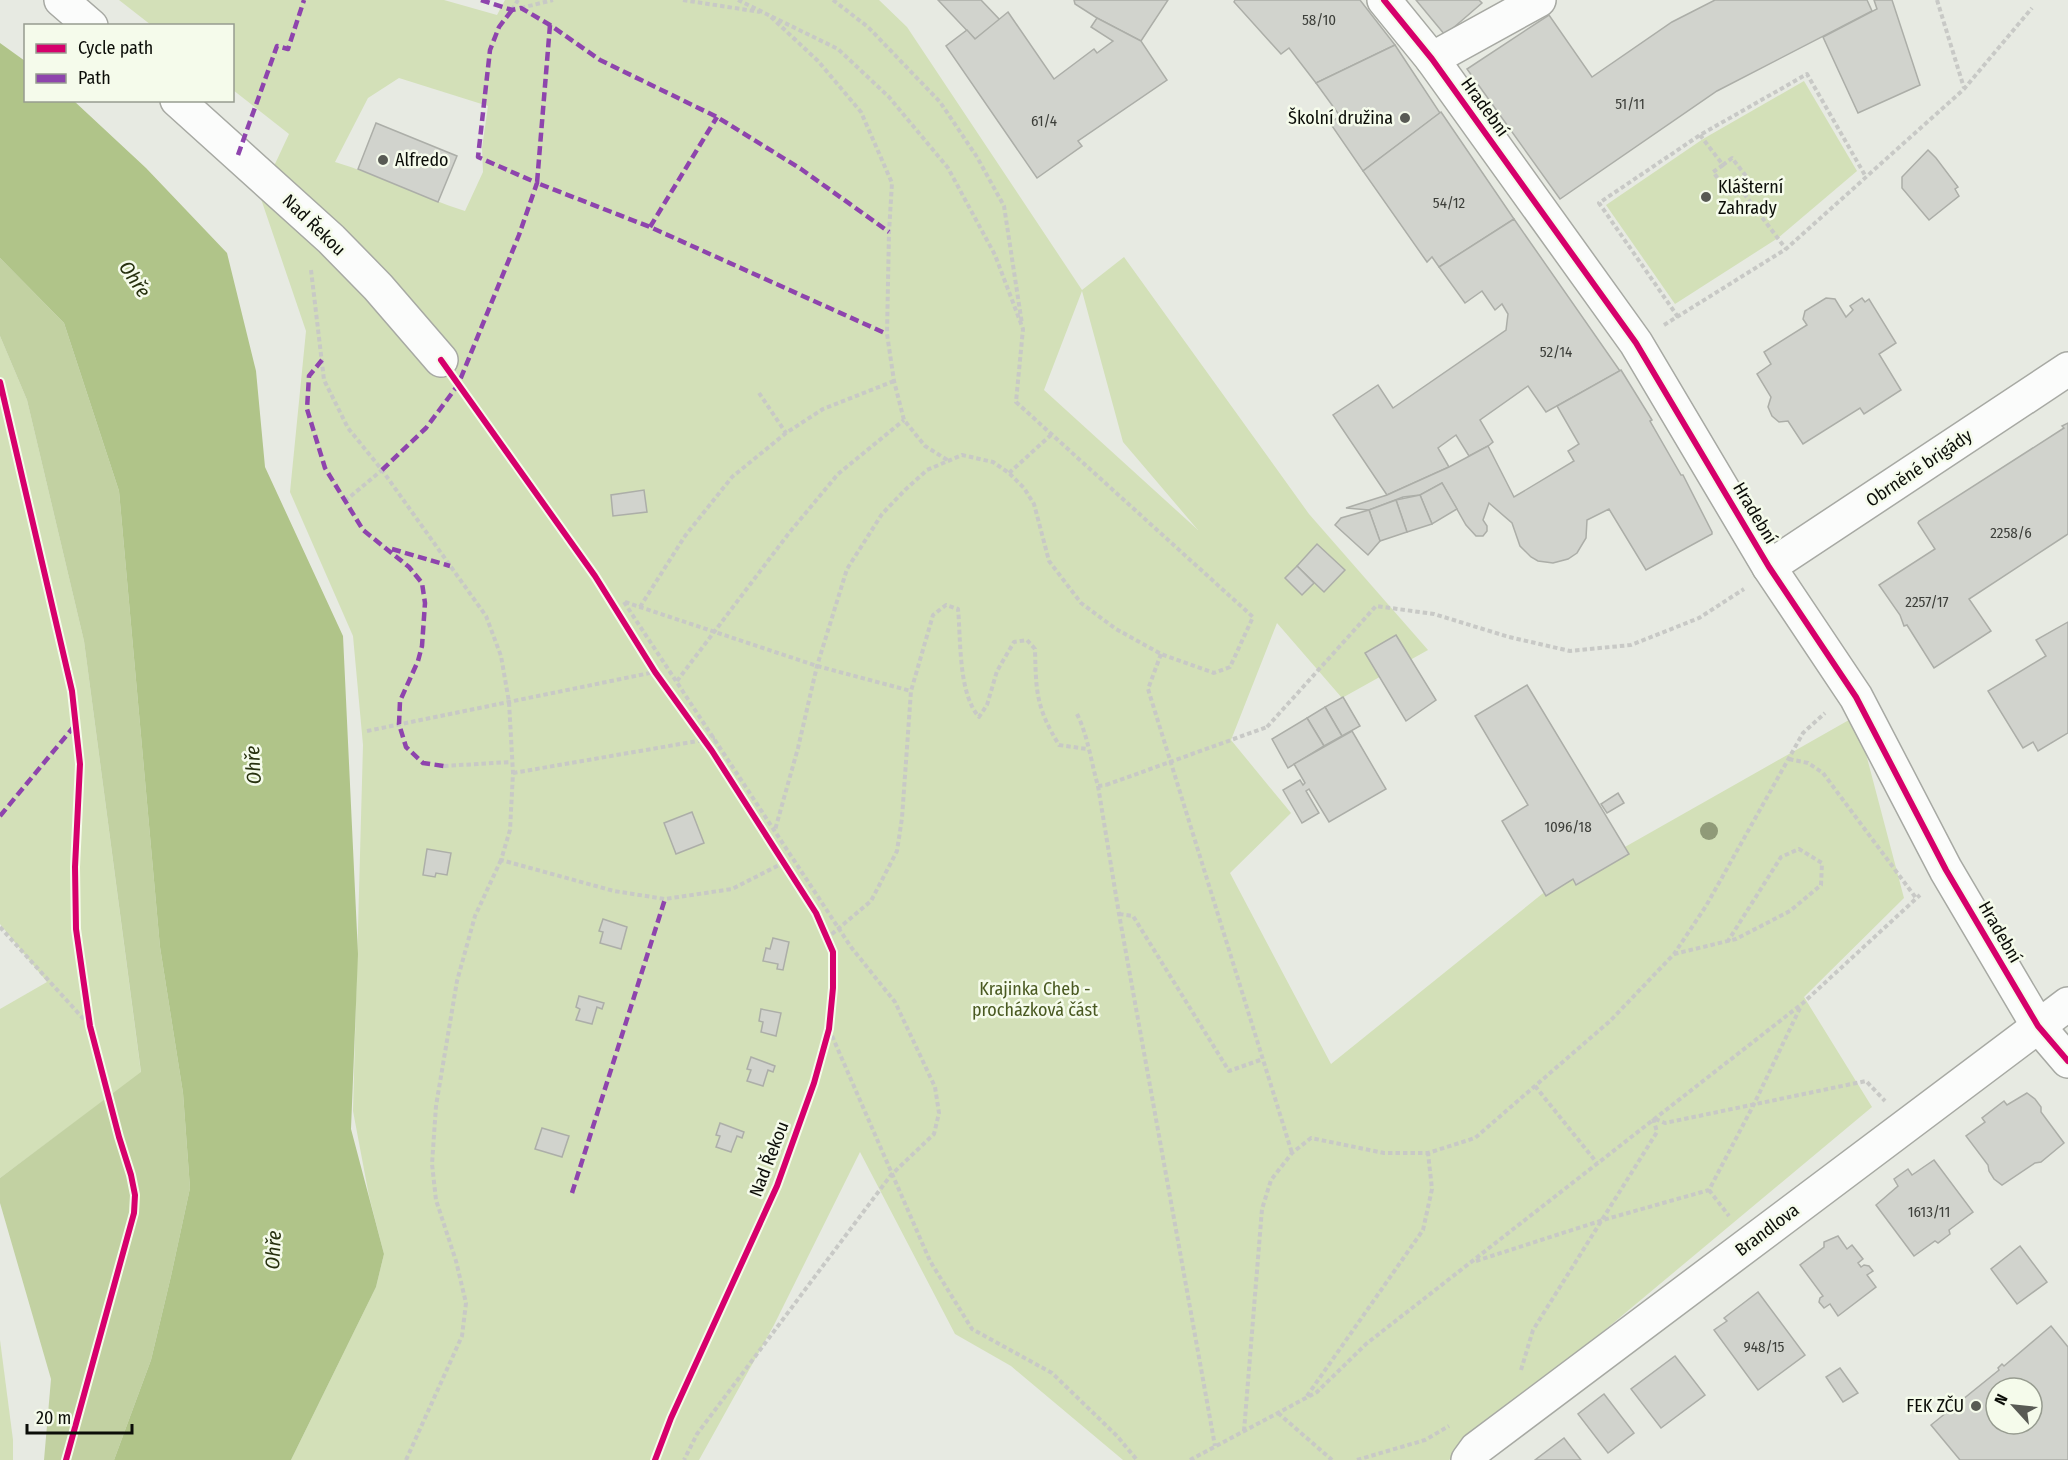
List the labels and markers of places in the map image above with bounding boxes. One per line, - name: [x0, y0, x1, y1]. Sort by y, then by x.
- place label: Školní družina: [1288, 107, 1393, 129]
- marker: Školní družina: [1398, 111, 1412, 125]
- place label: Alfredo: [395, 149, 449, 171]
- marker: Alfredo: [376, 153, 390, 167]
- place label: Klášterní Zahrady: [1718, 176, 1784, 219]
- marker: Klášterní Zahrady: [1699, 190, 1713, 204]
- place label: FEK ZČU: [1906, 1395, 1964, 1417]
- marker: FEK ZČU: [1969, 1399, 1983, 1413]

